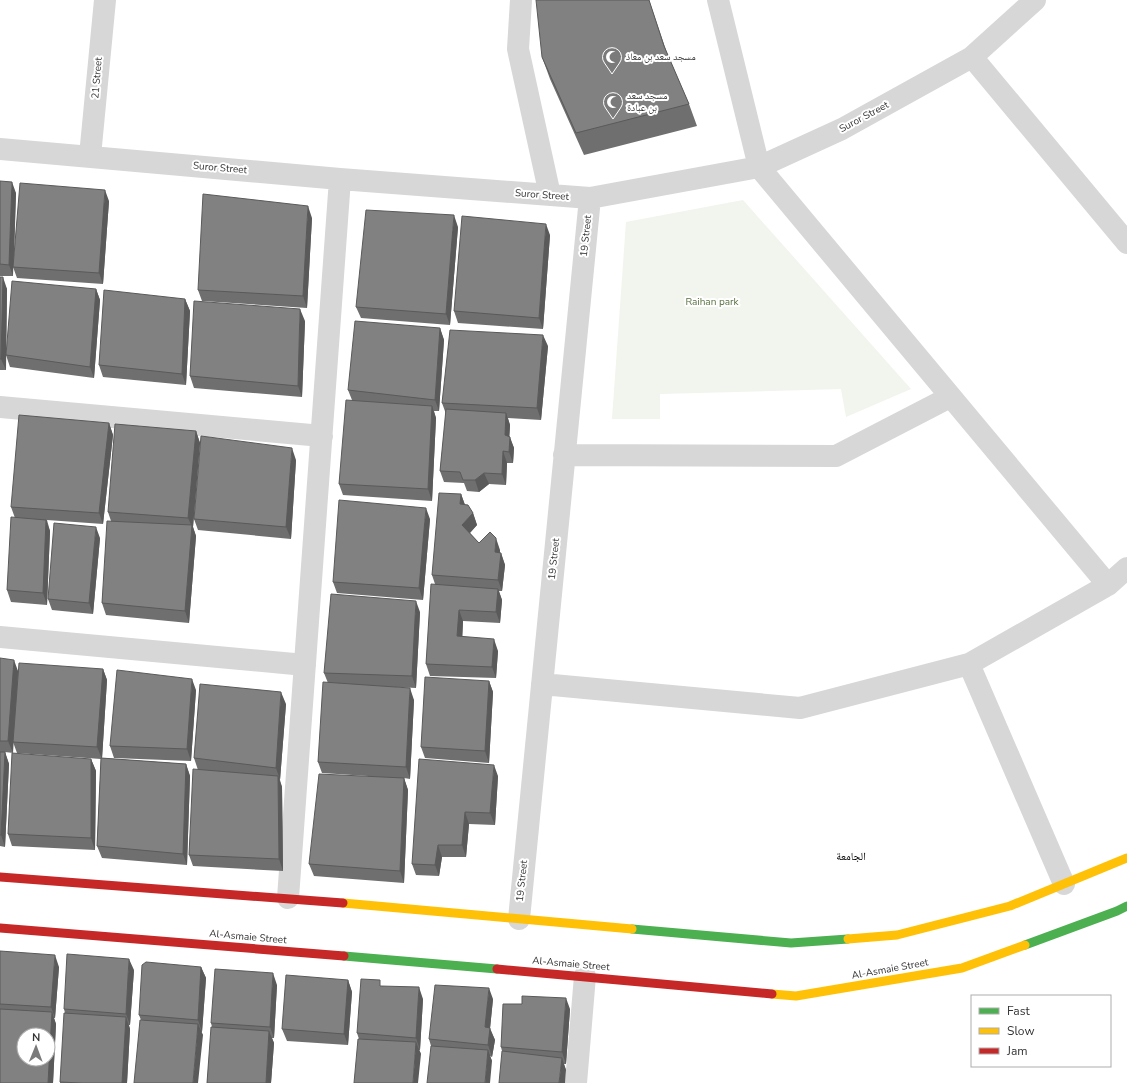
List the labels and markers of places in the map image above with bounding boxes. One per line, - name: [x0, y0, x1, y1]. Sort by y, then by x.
- mosque icon: مسجد سعد بن معاذ: [601, 46, 623, 74]
- place label: مسجد سعد بن معاذ: [626, 50, 696, 64]
- place label: مسجد سعد بن عبادة: [627, 89, 668, 115]
- mosque icon: مسجد سعد بن عبادة: [602, 91, 624, 119]

